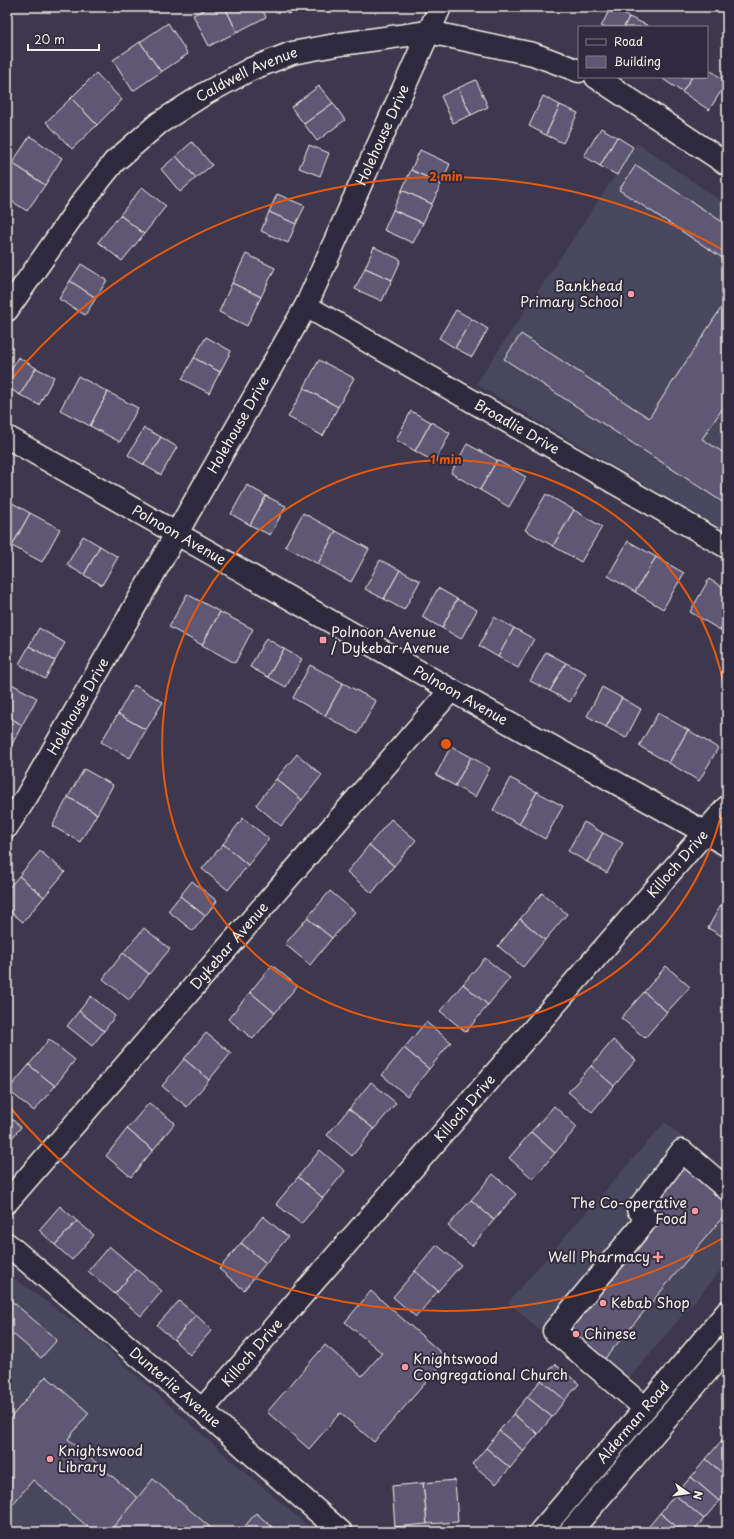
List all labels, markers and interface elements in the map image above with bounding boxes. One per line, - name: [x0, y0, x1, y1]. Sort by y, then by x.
- scale bar: [28, 26, 99, 52]
- legend: [578, 26, 708, 78]
- text: 20 m: [34, 30, 65, 48]
- text: Road: [614, 32, 643, 50]
- street label: Caldwell Avenue: [191, 41, 299, 107]
- text: Building: [614, 52, 661, 70]
- street label: Holehouse Drive: [350, 81, 414, 189]
- text: 2 min: [429, 167, 463, 185]
- place label: Bankhead Primary School: [520, 275, 623, 312]
- marker: Bankhead Primary School: [626, 289, 636, 299]
- street label: Holehouse Drive: [202, 372, 274, 477]
- street label: Broadlie Drive: [471, 394, 564, 459]
- text: 1 min: [430, 450, 462, 468]
- street label: Polnoon Avenue: [128, 499, 231, 570]
- place label: Polnoon Avenue / Dykebar Avenue: [331, 621, 450, 658]
- marker: Polnoon Avenue / Dykebar Avenue: [318, 635, 328, 645]
- street label: Holehouse Drive: [42, 654, 114, 759]
- street label: Polnoon Avenue: [410, 660, 512, 730]
- centre of rings: [439, 737, 453, 751]
- street label: Killoch Drive: [641, 825, 713, 902]
- street label: Dykebar Avenue: [185, 897, 273, 994]
- street label: Killoch Drive: [429, 1069, 500, 1147]
- place label: The Co-operative Food: [570, 1192, 687, 1229]
- marker: The Co-operative Food: [690, 1206, 700, 1216]
- place label: Well Pharmacy: [548, 1246, 650, 1267]
- marker: Well Pharmacy: [653, 1252, 663, 1262]
- place label: Kebab Shop: [611, 1292, 690, 1313]
- marker: Kebab Shop: [598, 1298, 608, 1308]
- street label: Killoch Drive: [216, 1314, 287, 1391]
- place label: Chinese: [584, 1323, 637, 1344]
- marker: Chinese: [571, 1329, 581, 1339]
- street label: Dunterlie Avenue: [125, 1342, 226, 1432]
- place label: Knightswood Congregational Church: [413, 1348, 568, 1385]
- marker: Knightswood Congregational Church: [400, 1362, 410, 1372]
- street label: Alderman Road: [592, 1376, 674, 1468]
- place label: Knightswood Library: [58, 1440, 143, 1477]
- marker: Knightswood Library: [45, 1454, 55, 1464]
- north arrow: [668, 1473, 708, 1513]
- text: N: [689, 1489, 707, 1502]

